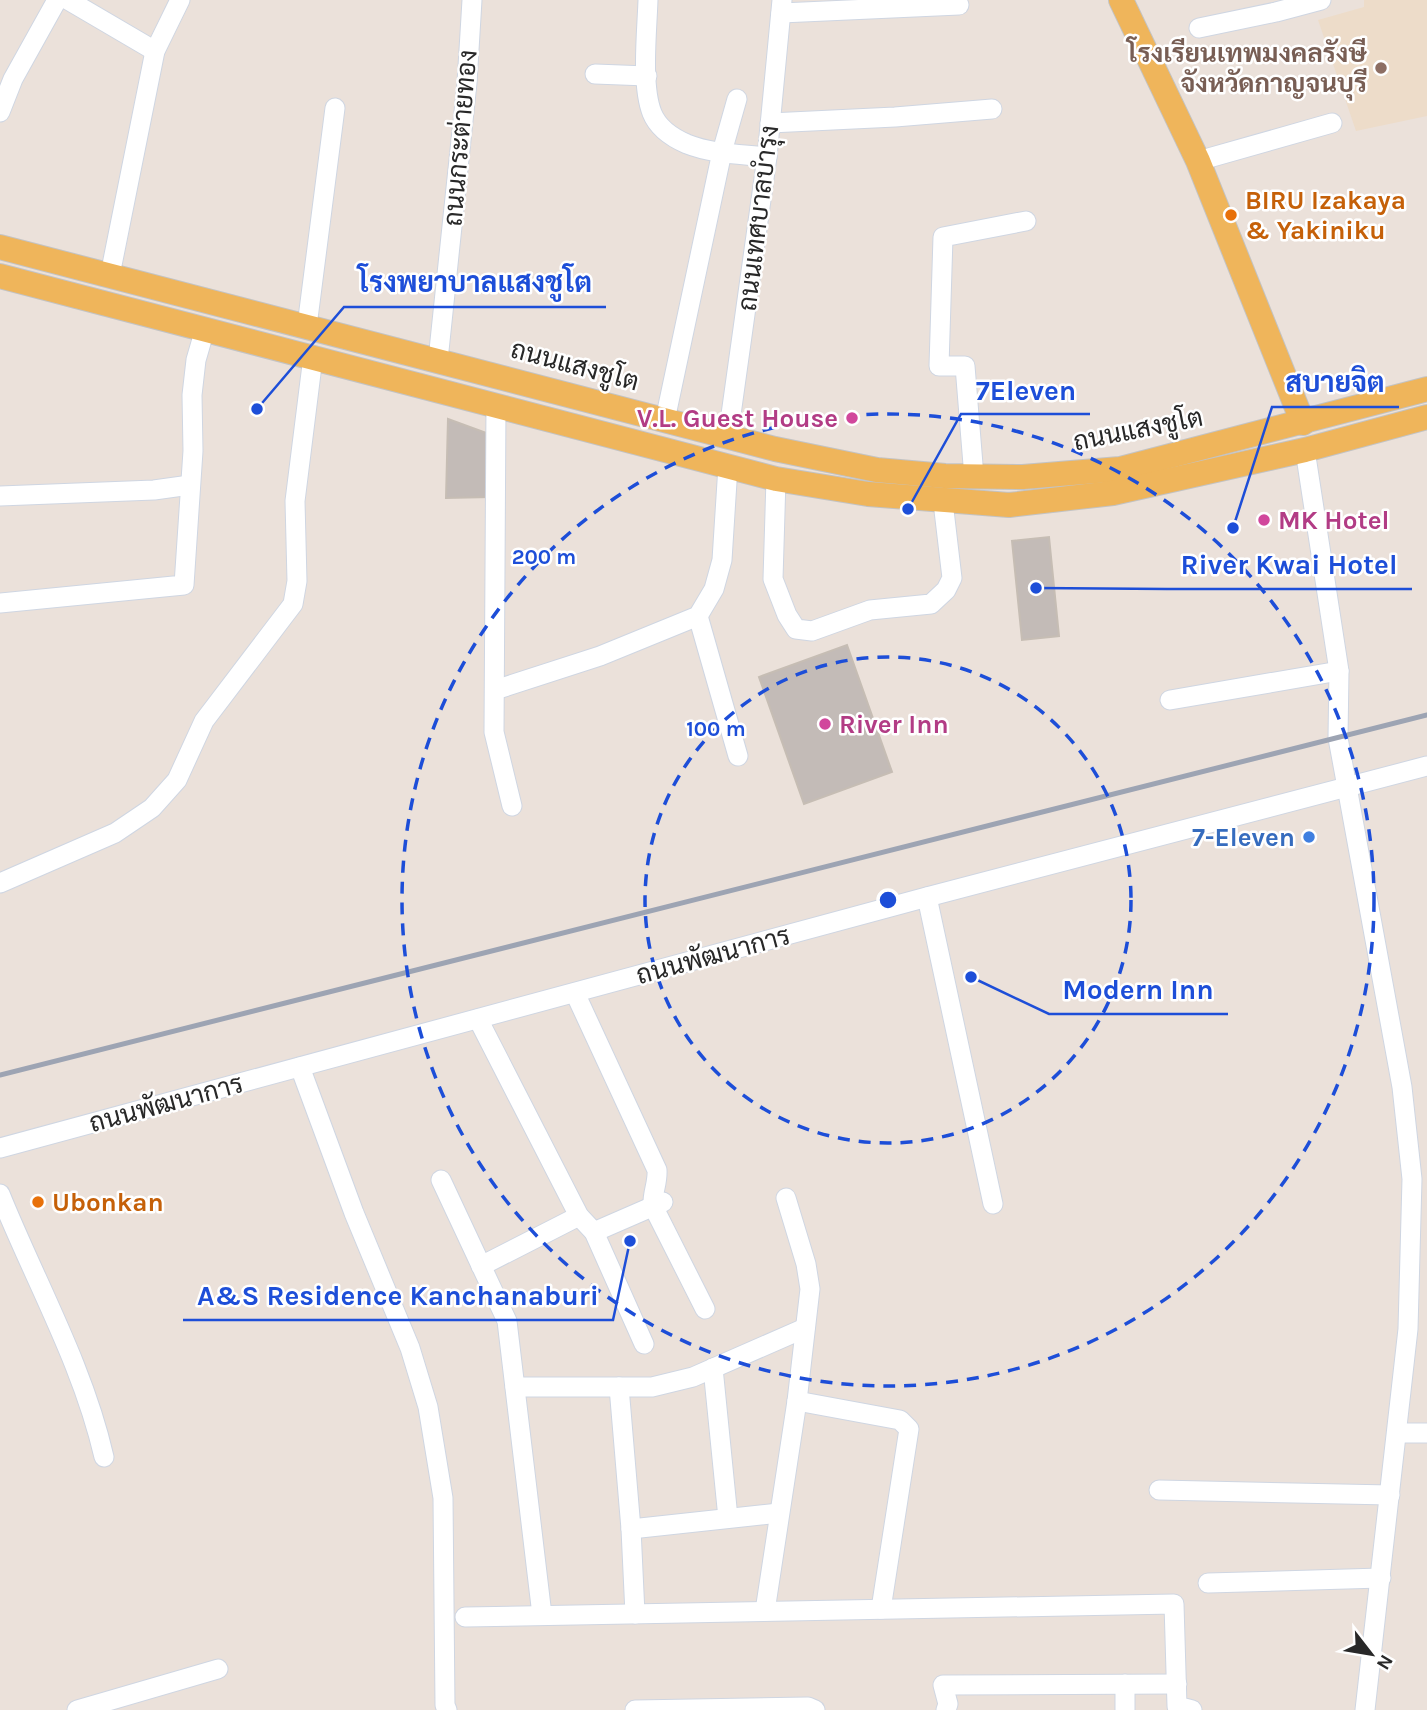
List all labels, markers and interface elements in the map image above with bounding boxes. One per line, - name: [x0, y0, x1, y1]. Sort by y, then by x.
- place label: โรงเรียนเทพมงคลรังษี จังหวัดกาญจนบุรี: [1125, 36, 1367, 101]
- street label: ถนนกระต่ายทอง: [437, 48, 484, 228]
- marker: โรงเรียนเทพมงคลรังษี จังหวัดกาญจนบุรี: [1373, 60, 1389, 76]
- street label: ถนนเทศบาลบำรุง: [732, 123, 787, 313]
- place label: BIRU Izakaya & Yakiniku: [1245, 185, 1406, 246]
- marker: BIRU Izakaya & Yakiniku: [1223, 207, 1239, 223]
- callout: โรงพยาบาลแสงชูโต: [344, 258, 606, 307]
- text: โรงพยาบาลแสงชูโต: [356, 263, 592, 302]
- street label: ถนนแสงชูโต: [507, 333, 643, 399]
- callout: สบายจิต: [1272, 358, 1399, 407]
- callout: 7Eleven: [961, 365, 1090, 414]
- text: สบายจิต: [1285, 365, 1385, 399]
- text: 7Eleven: [976, 374, 1076, 407]
- street label: ถนนแสงชูโต: [1070, 401, 1206, 459]
- place label: V.L. Guest House: [637, 403, 838, 434]
- marker: V.L. Guest House: [844, 410, 860, 426]
- place label: MK Hotel: [1278, 505, 1389, 536]
- marker: MK Hotel: [1256, 512, 1272, 528]
- callout: River Kwai Hotel: [1167, 540, 1412, 589]
- text: 200 m: [512, 545, 576, 569]
- text: River Kwai Hotel: [1181, 548, 1397, 581]
- place label: River Inn: [839, 709, 949, 740]
- marker: River Inn: [817, 716, 833, 732]
- text: 100 m: [686, 717, 746, 741]
- place label: 7-Eleven: [1192, 822, 1295, 853]
- marker: 7-Eleven: [1301, 829, 1317, 845]
- centre of rings: [876, 888, 900, 912]
- street label: ถนนพัฒนาการ: [633, 919, 793, 991]
- callout: Modern Inn: [1049, 965, 1228, 1014]
- text: Modern Inn: [1062, 973, 1214, 1006]
- street label: ถนนพัฒนาการ: [86, 1067, 246, 1139]
- place label: Ubonkan: [52, 1187, 164, 1218]
- marker: Ubonkan: [30, 1194, 46, 1210]
- callout: A&S Residence Kanchanaburi: [183, 1271, 613, 1320]
- text: A&S Residence Kanchanaburi: [197, 1279, 599, 1312]
- north arrow: [1336, 1619, 1406, 1689]
- text: N: [1372, 1651, 1398, 1674]

